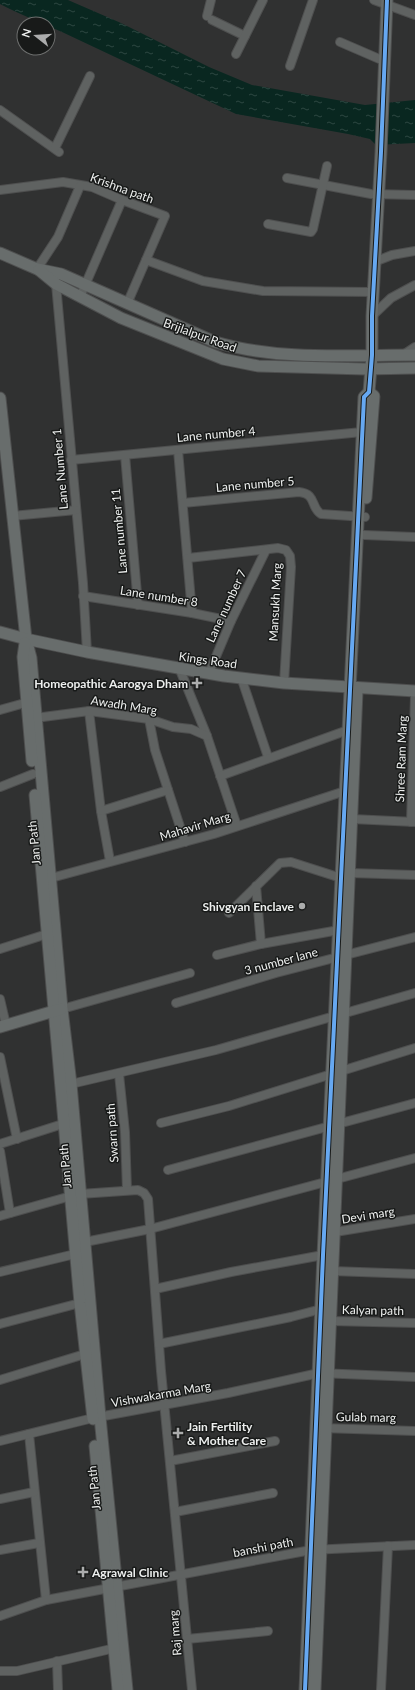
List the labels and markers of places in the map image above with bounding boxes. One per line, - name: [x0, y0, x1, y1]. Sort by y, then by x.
- place label: Homeopathic Aarogya Dham: [34, 676, 188, 691]
- marker: Homeopathic Aarogya Dham: [191, 677, 203, 689]
- place label: Shivgyan Enclave: [202, 899, 295, 914]
- marker: Shivgyan Enclave: [297, 901, 307, 911]
- place label: Jain Fertility & Mother Care: [187, 1419, 267, 1448]
- marker: Jain Fertility & Mother Care: [172, 1427, 184, 1439]
- place label: Agrawal Clinic: [91, 1565, 168, 1580]
- marker: Agrawal Clinic: [77, 1566, 89, 1578]

